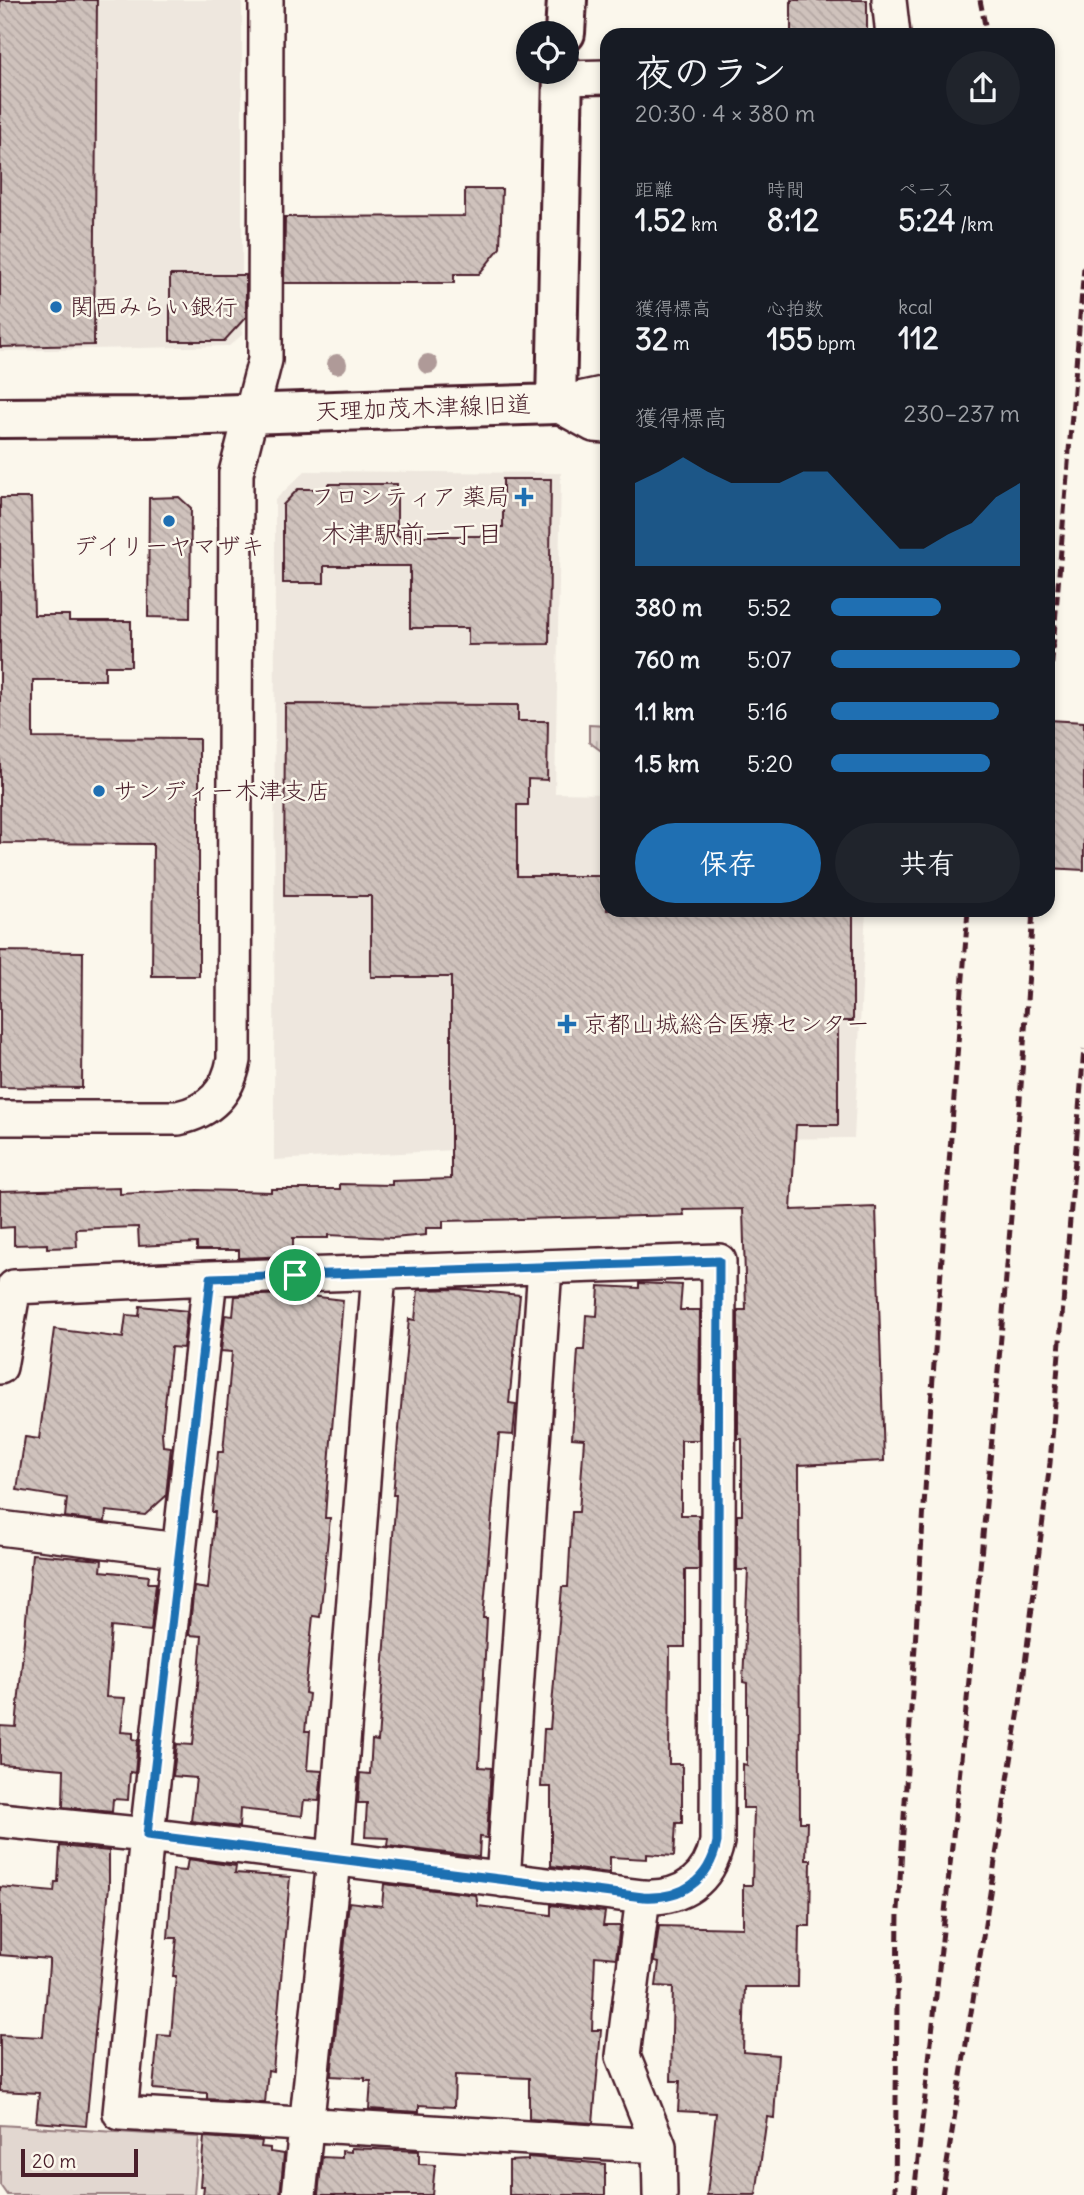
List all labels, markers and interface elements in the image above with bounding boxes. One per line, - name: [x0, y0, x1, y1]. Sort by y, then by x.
- map controls: [516, 21, 579, 84]
- button: locate: [516, 21, 579, 84]
- text: 夜のラン: [635, 49, 787, 96]
- button: share: [946, 51, 1020, 125]
- text: 20:30 · 4 × 380 m: [635, 99, 815, 128]
- text: 距離: [635, 177, 673, 201]
- text: 時間: [767, 177, 805, 201]
- text: ペース: [898, 177, 954, 201]
- text: 1.52: [635, 201, 687, 239]
- text: 8:12: [767, 201, 819, 239]
- text: 5:24: [898, 201, 956, 239]
- text: km: [687, 212, 718, 236]
- text: /km: [956, 212, 993, 236]
- place label: 関西みらい銀行: [70, 291, 238, 321]
- text: kcal: [898, 295, 933, 319]
- text: 獲得標高: [635, 296, 711, 320]
- text: 心拍数: [767, 296, 824, 320]
- marker: 関西みらい銀行: [48, 299, 64, 315]
- text: 112: [898, 319, 939, 357]
- text: 32: [635, 320, 668, 358]
- text: 155: [767, 320, 813, 358]
- text: m: [668, 331, 690, 355]
- text: bpm: [813, 331, 856, 355]
- street label: 天理加茂木津線旧道: [315, 388, 531, 426]
- text: 230–237 m: [904, 399, 1020, 428]
- text: 獲得標高: [635, 403, 727, 432]
- place label: フロンティア 薬局: [311, 481, 510, 511]
- marker: フロンティア 薬局: [516, 489, 532, 505]
- marker: デイリーヤマザキ: [161, 513, 177, 529]
- district label: 木津駅前一丁目: [321, 517, 503, 550]
- place label: デイリーヤマザキ: [73, 530, 265, 560]
- text: 380 m: [635, 593, 702, 622]
- text: 5:52: [747, 593, 791, 622]
- text: 760 m: [635, 645, 700, 674]
- text: 5:07: [747, 645, 792, 674]
- text: 1.1 km: [635, 697, 694, 726]
- text: 5:16: [747, 697, 788, 726]
- text: 1.5 km: [635, 749, 700, 778]
- text: 5:20: [747, 749, 793, 778]
- place label: サンディー木津支店: [113, 775, 330, 805]
- marker: サンディー木津支店: [91, 783, 107, 799]
- button: 保存: [635, 823, 821, 903]
- button: 共有: [835, 823, 1020, 903]
- place label: 京都山城総合医療センター: [583, 1008, 870, 1038]
- marker: 京都山城総合医療センター: [557, 1014, 577, 1034]
- pin: [265, 1245, 325, 1305]
- icon: arrive: [276, 1256, 314, 1294]
- scale bar: [21, 2146, 138, 2178]
- text: 20 m: [32, 2149, 76, 2173]

